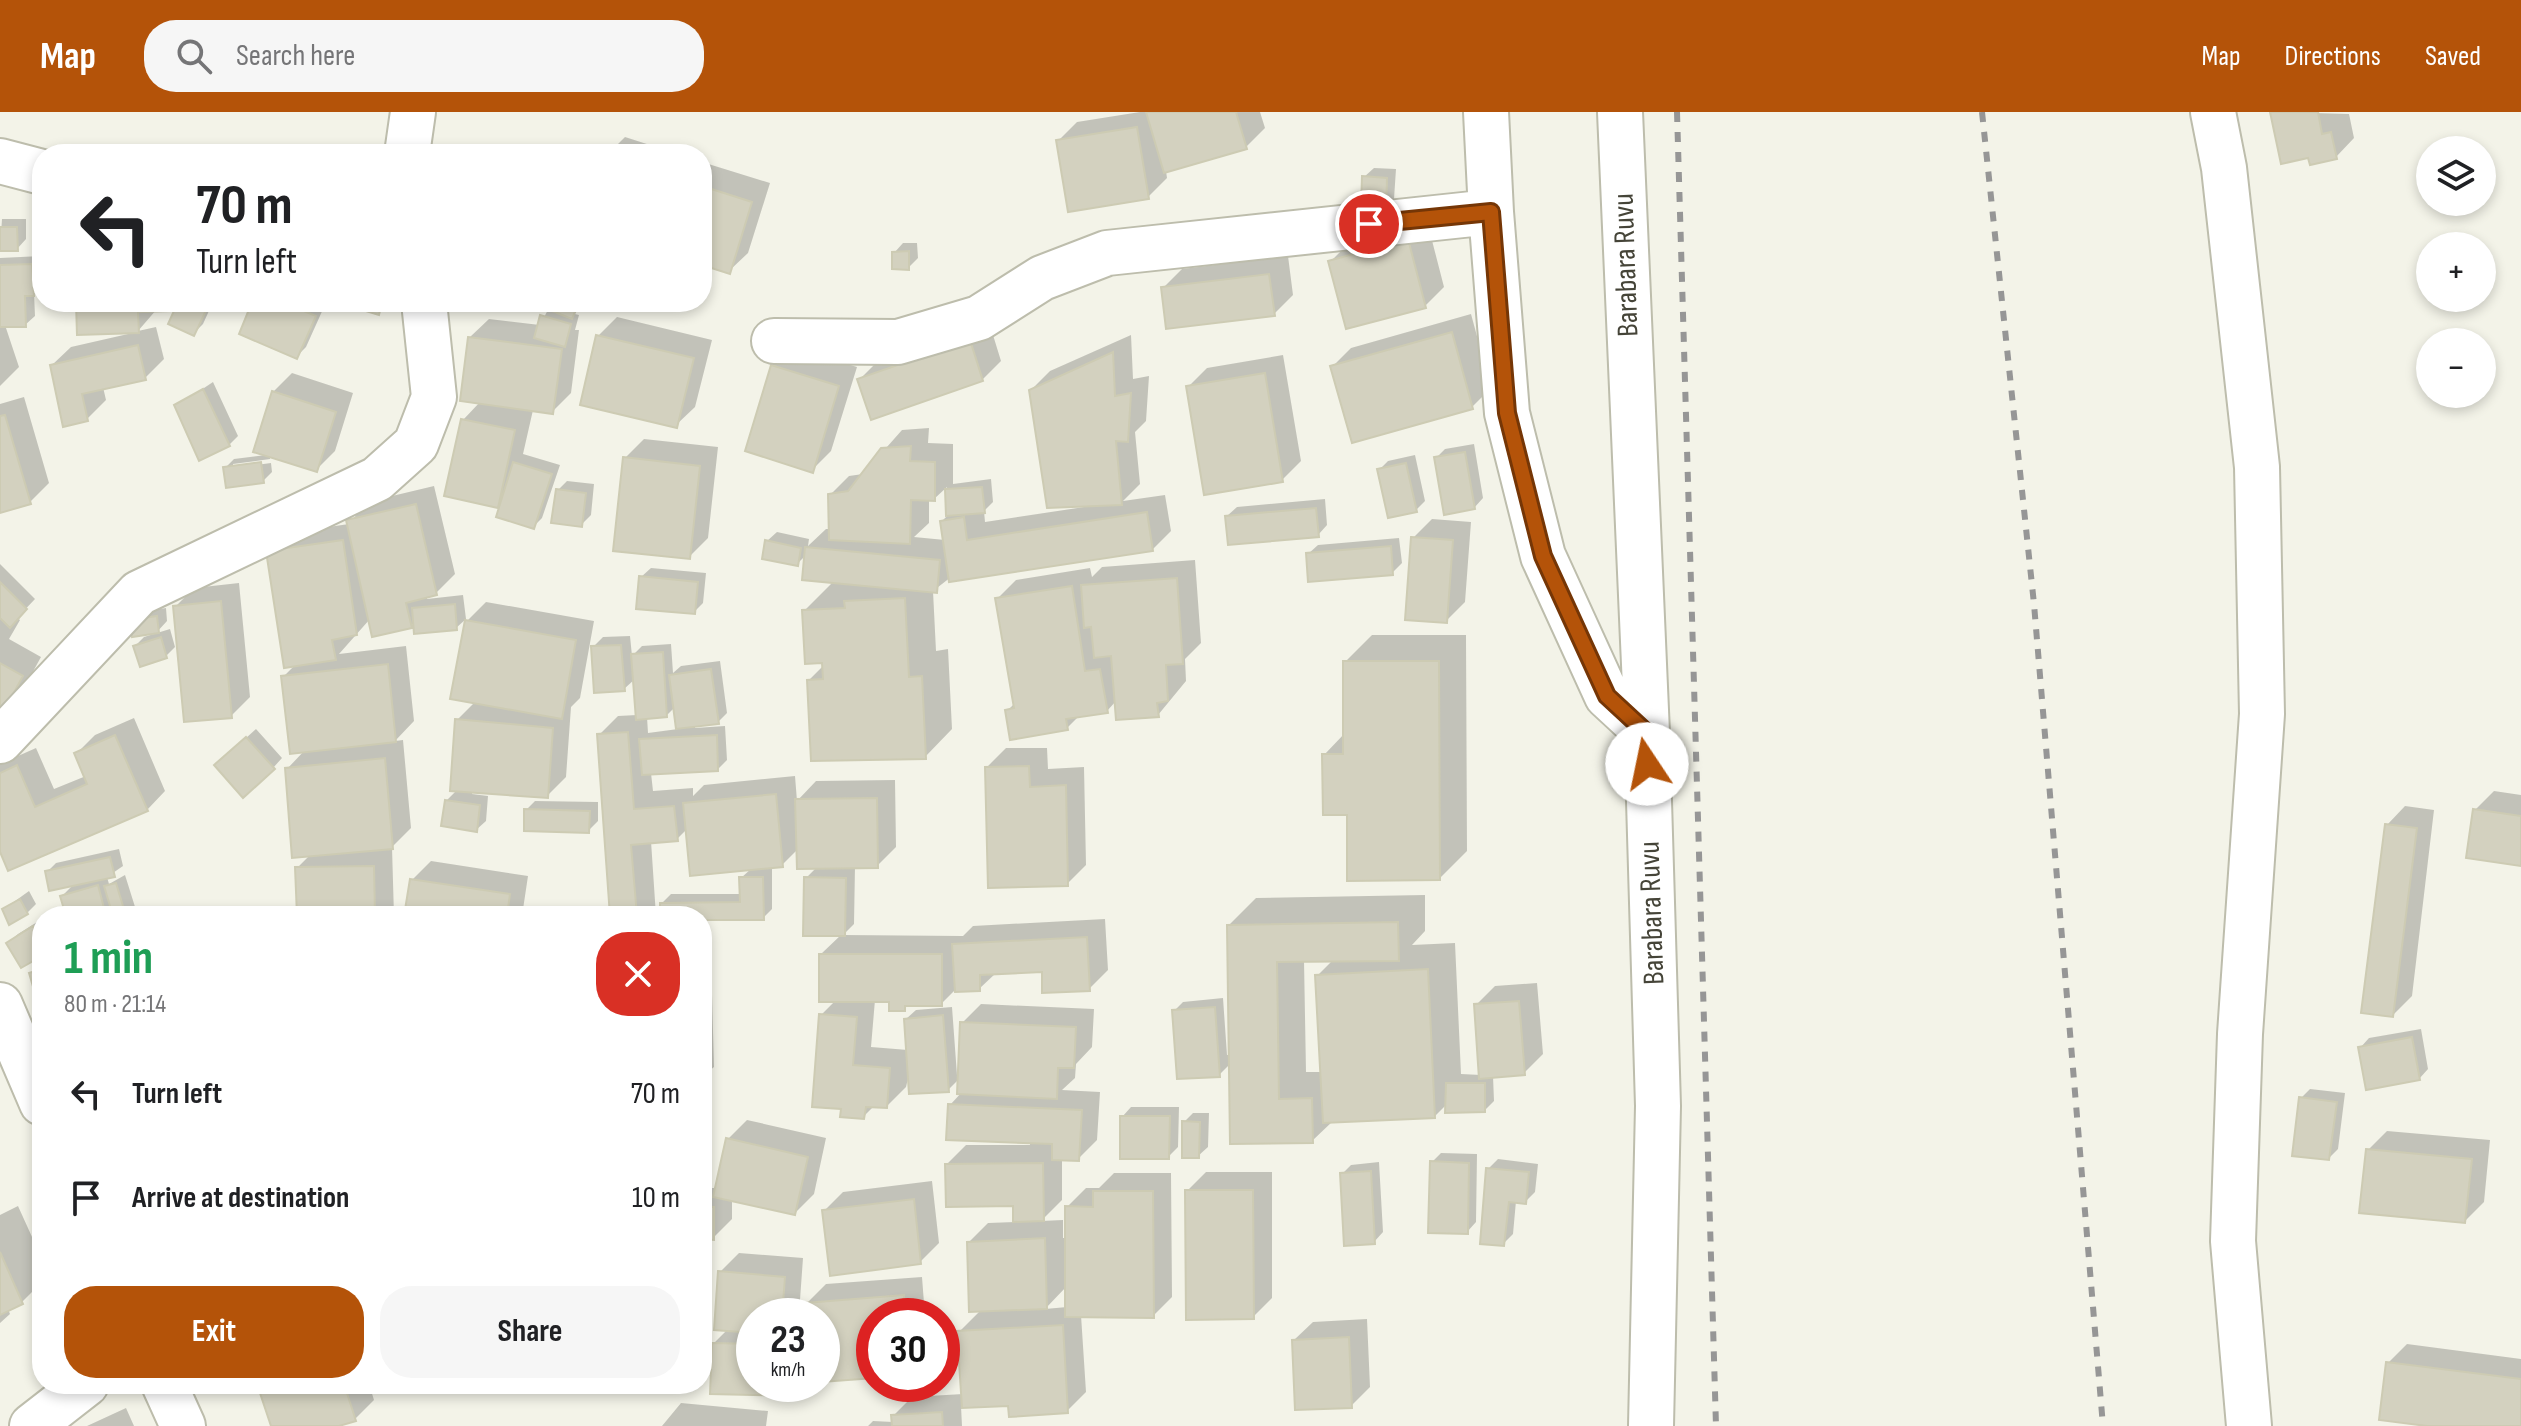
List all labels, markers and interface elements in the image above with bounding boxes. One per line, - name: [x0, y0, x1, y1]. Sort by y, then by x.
- search box: [144, 20, 704, 92]
- text: Map: [40, 34, 96, 79]
- icon: search: [172, 34, 216, 78]
- text: Search here: [236, 38, 355, 74]
- text: Map: [2202, 40, 2241, 73]
- text: Directions: [2285, 40, 2381, 73]
- text: Saved: [2425, 40, 2481, 73]
- map controls: [2416, 136, 2496, 408]
- button: layers: [2416, 136, 2496, 216]
- text: 70 m: [196, 173, 293, 240]
- icon: left: [64, 176, 168, 280]
- pin: [1335, 190, 1403, 258]
- street label: Barabara Ruvu: [1606, 193, 1646, 337]
- icon: arrive: [1347, 202, 1391, 246]
- button: +: [2416, 232, 2496, 312]
- text: Turn left: [196, 241, 297, 284]
- button: −: [2416, 328, 2496, 408]
- position arrow: [1605, 722, 1689, 806]
- street label: Barabara Ruvu: [1632, 841, 1672, 985]
- text: 1 min: [64, 930, 153, 987]
- button: close: [596, 932, 680, 1016]
- text: 80 m · 21:14: [64, 989, 166, 1020]
- icon: left: [64, 1072, 108, 1116]
- text: Turn left: [132, 1076, 222, 1112]
- text: 70 m: [631, 1076, 680, 1112]
- icon: arrive: [64, 1176, 108, 1220]
- text: Arrive at destination: [132, 1180, 349, 1216]
- text: 10 m: [632, 1180, 680, 1216]
- button: Exit: [64, 1286, 364, 1378]
- button: Share: [380, 1286, 680, 1378]
- speed limit sign: 30: [856, 1298, 960, 1402]
- text: 23: [770, 1316, 806, 1364]
- text: km/h: [771, 1358, 805, 1382]

